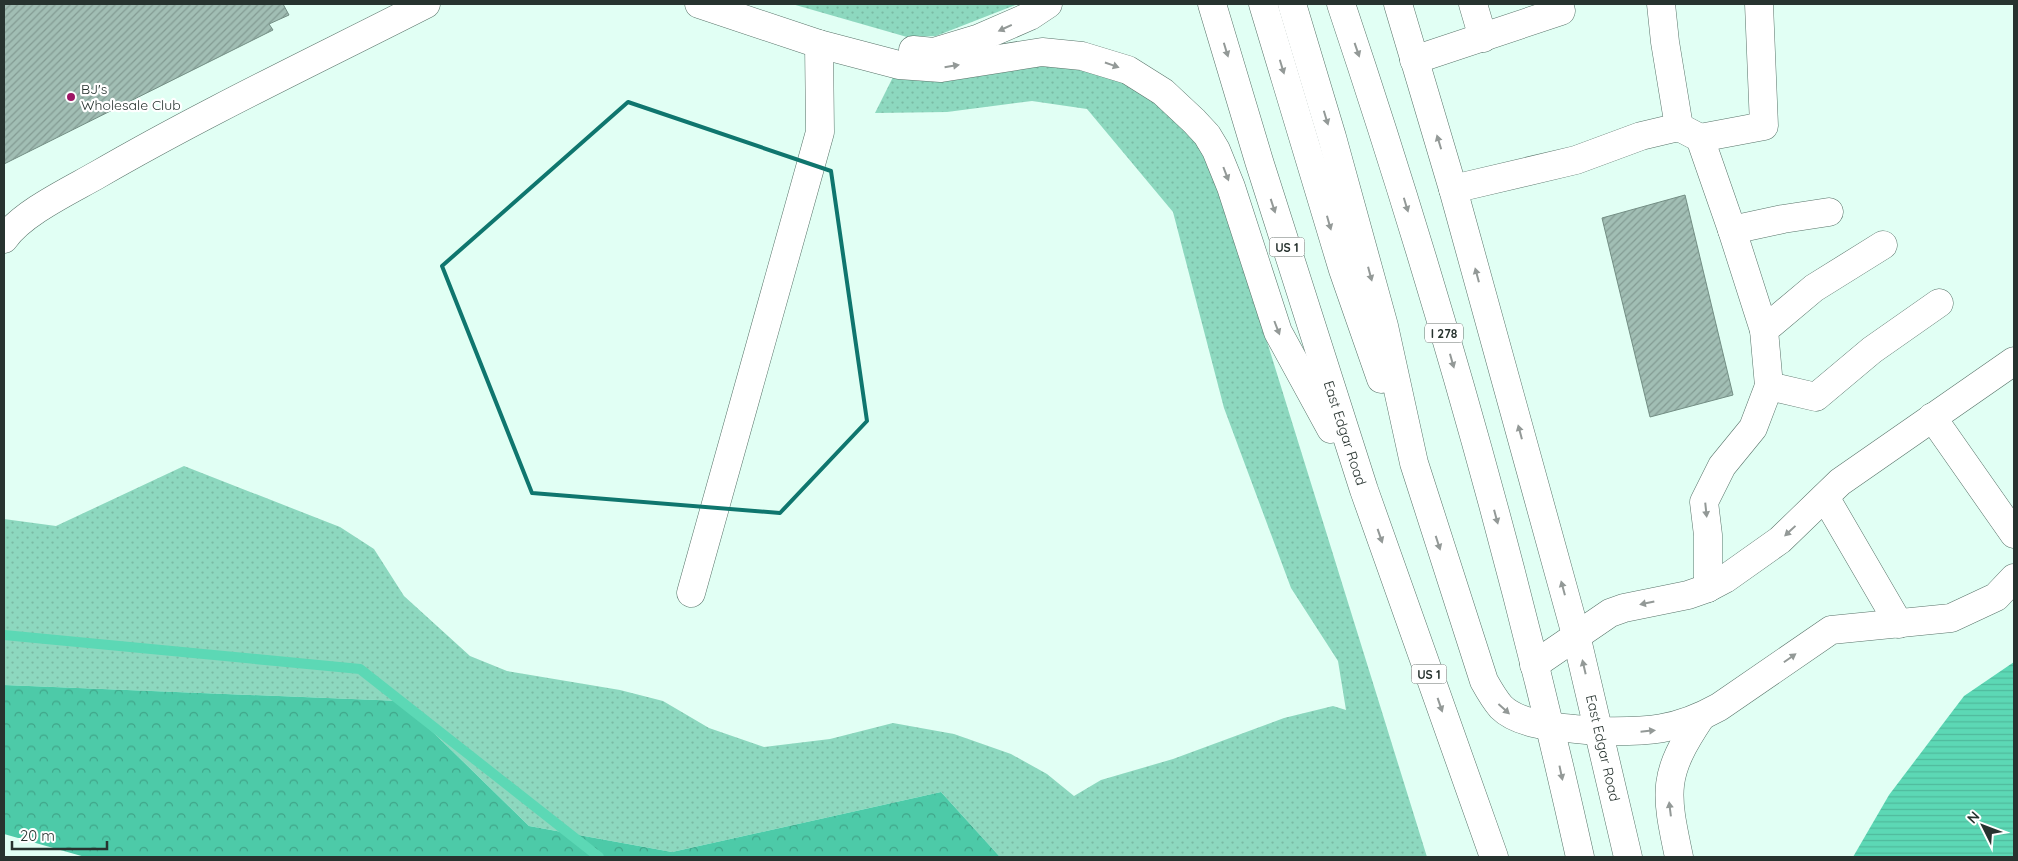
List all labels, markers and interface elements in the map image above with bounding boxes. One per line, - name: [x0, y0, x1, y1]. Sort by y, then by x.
- one-way arrow: [998, 24, 1012, 32]
- one-way arrow: [1223, 43, 1230, 58]
- one-way arrow: [1353, 43, 1361, 58]
- one-way arrow: [1278, 60, 1286, 75]
- one-way arrow: [945, 62, 961, 70]
- one-way arrow: [1105, 62, 1120, 69]
- place label: BJ's Wholesale Club: [81, 80, 181, 114]
- marker: BJ's Wholesale Club: [65, 91, 77, 103]
- one-way arrow: [1323, 110, 1331, 125]
- one-way arrow: [1435, 134, 1443, 149]
- one-way arrow: [1223, 166, 1230, 181]
- one-way arrow: [1402, 197, 1410, 212]
- one-way arrow: [1270, 199, 1278, 214]
- one-way arrow: [1325, 215, 1333, 230]
- road number: US 1: [1270, 238, 1304, 256]
- one-way arrow: [1366, 267, 1374, 282]
- one-way arrow: [1473, 267, 1481, 282]
- one-way arrow: [1273, 321, 1281, 336]
- road number: I 278: [1425, 323, 1463, 342]
- one-way arrow: [1448, 353, 1456, 368]
- street label: East Edgar Road: [1320, 378, 1370, 488]
- one-way arrow: [1516, 424, 1524, 439]
- one-way arrow: [1702, 503, 1710, 519]
- one-way arrow: [1492, 510, 1500, 525]
- one-way arrow: [1784, 525, 1796, 537]
- one-way arrow: [1377, 528, 1384, 543]
- one-way arrow: [1435, 536, 1443, 551]
- one-way arrow: [1559, 581, 1567, 596]
- one-way arrow: [1640, 599, 1655, 607]
- one-way arrow: [1784, 653, 1797, 663]
- one-way arrow: [1580, 660, 1588, 675]
- road number: US 1: [1412, 664, 1446, 684]
- street label: East Edgar Road: [1582, 693, 1624, 803]
- one-way arrow: [1437, 698, 1444, 713]
- one-way arrow: [1498, 703, 1510, 715]
- one-way arrow: [1640, 727, 1656, 735]
- one-way arrow: [1557, 765, 1565, 781]
- one-way arrow: [1666, 801, 1674, 817]
- north arrow: [1958, 801, 2008, 851]
- text: N: [1963, 807, 1983, 827]
- scale bar: [12, 818, 108, 850]
- text: 20 m: [20, 826, 55, 845]

